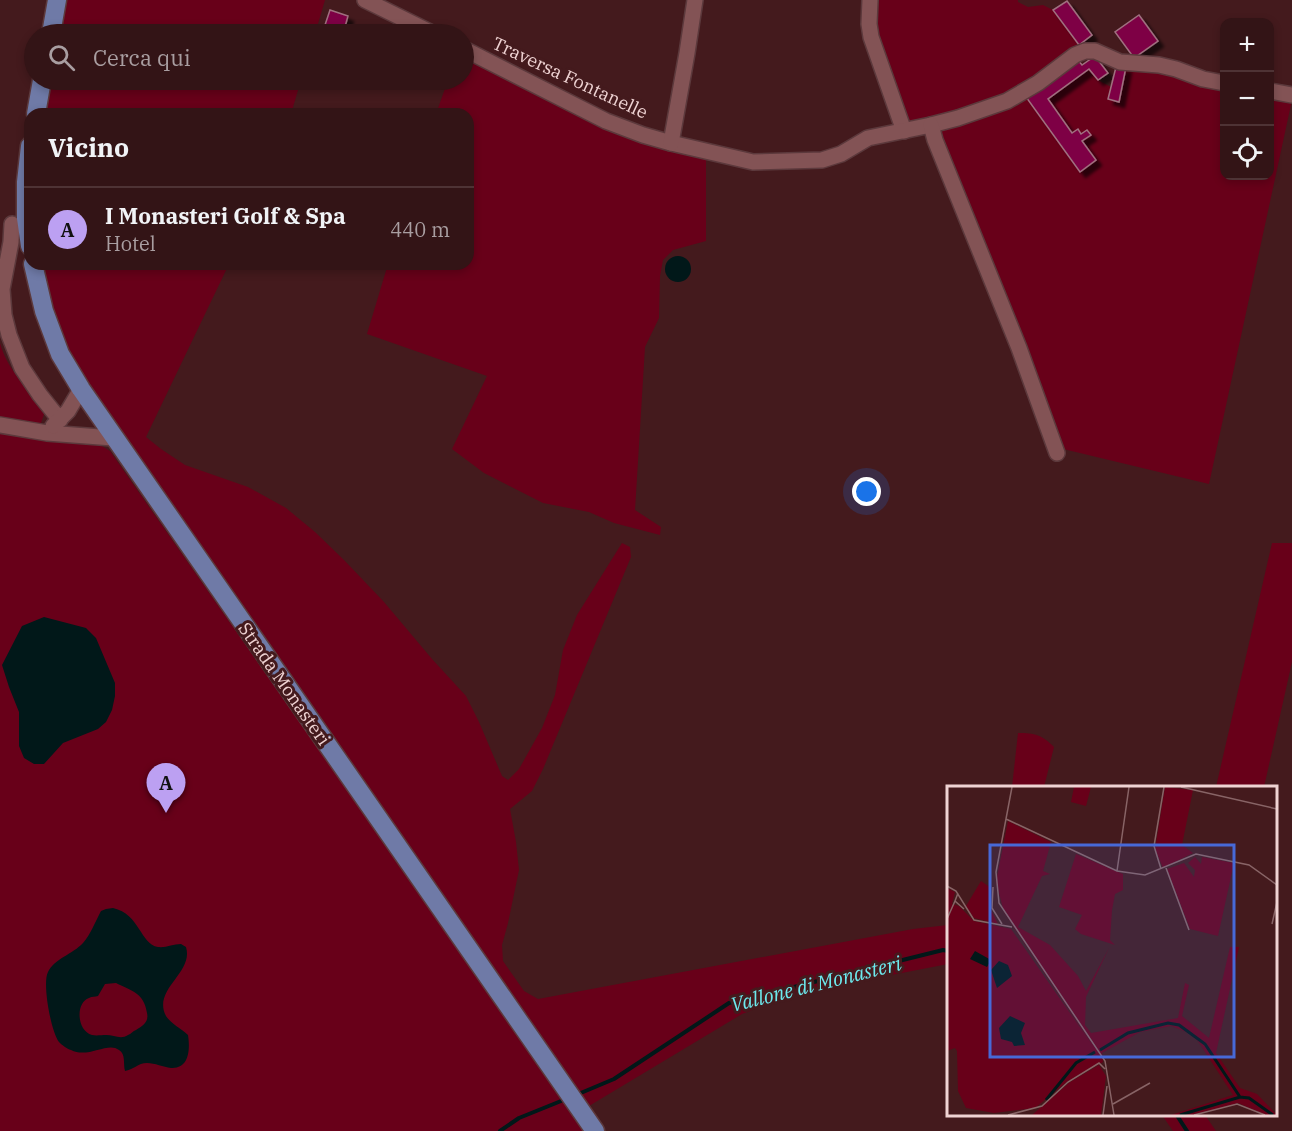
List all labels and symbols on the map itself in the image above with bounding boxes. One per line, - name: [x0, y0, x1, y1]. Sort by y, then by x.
- street label: Traversa Fontanelle: [489, 31, 652, 124]
- your location: [852, 477, 881, 506]
- street label: Strada Monasteri: [233, 618, 336, 750]
- pin: A: [146, 764, 186, 813]
- inset map: [947, 786, 1277, 1116]
- water label: Vallone di Monasteri: [728, 949, 904, 1018]

